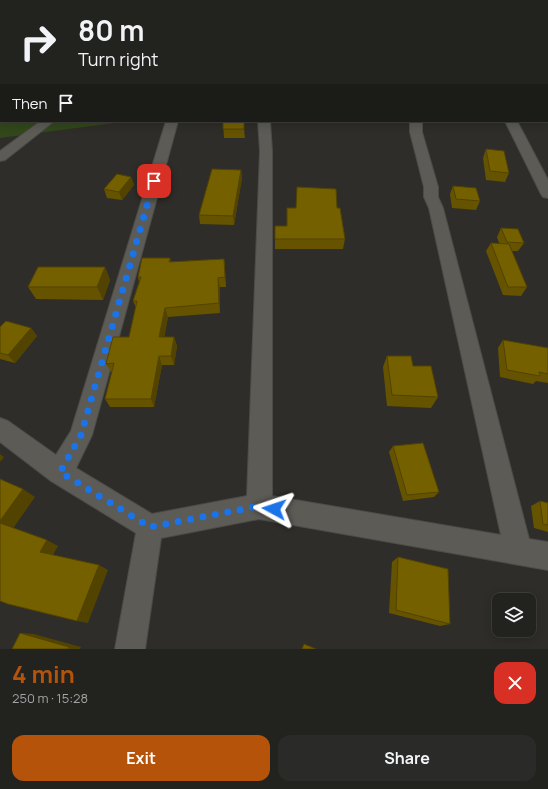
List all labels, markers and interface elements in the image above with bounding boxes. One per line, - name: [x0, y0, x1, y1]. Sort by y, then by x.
- text: 80 m: [78, 11, 144, 49]
- icon: right: [12, 16, 64, 68]
- text: Turn right: [78, 47, 159, 71]
- icon: arrive: [55, 92, 77, 114]
- text: Then: [12, 93, 47, 114]
- pin: [137, 164, 171, 198]
- icon: arrive: [143, 170, 165, 192]
- position arrow: [253, 488, 295, 530]
- map controls: [492, 593, 536, 637]
- button: layers: [492, 593, 536, 637]
- text: 4 min: [12, 657, 75, 690]
- button: close: [494, 662, 536, 704]
- text: 250 m · 15:28: [12, 689, 88, 707]
- button: Exit: [12, 735, 270, 781]
- button: Share: [278, 735, 536, 781]

